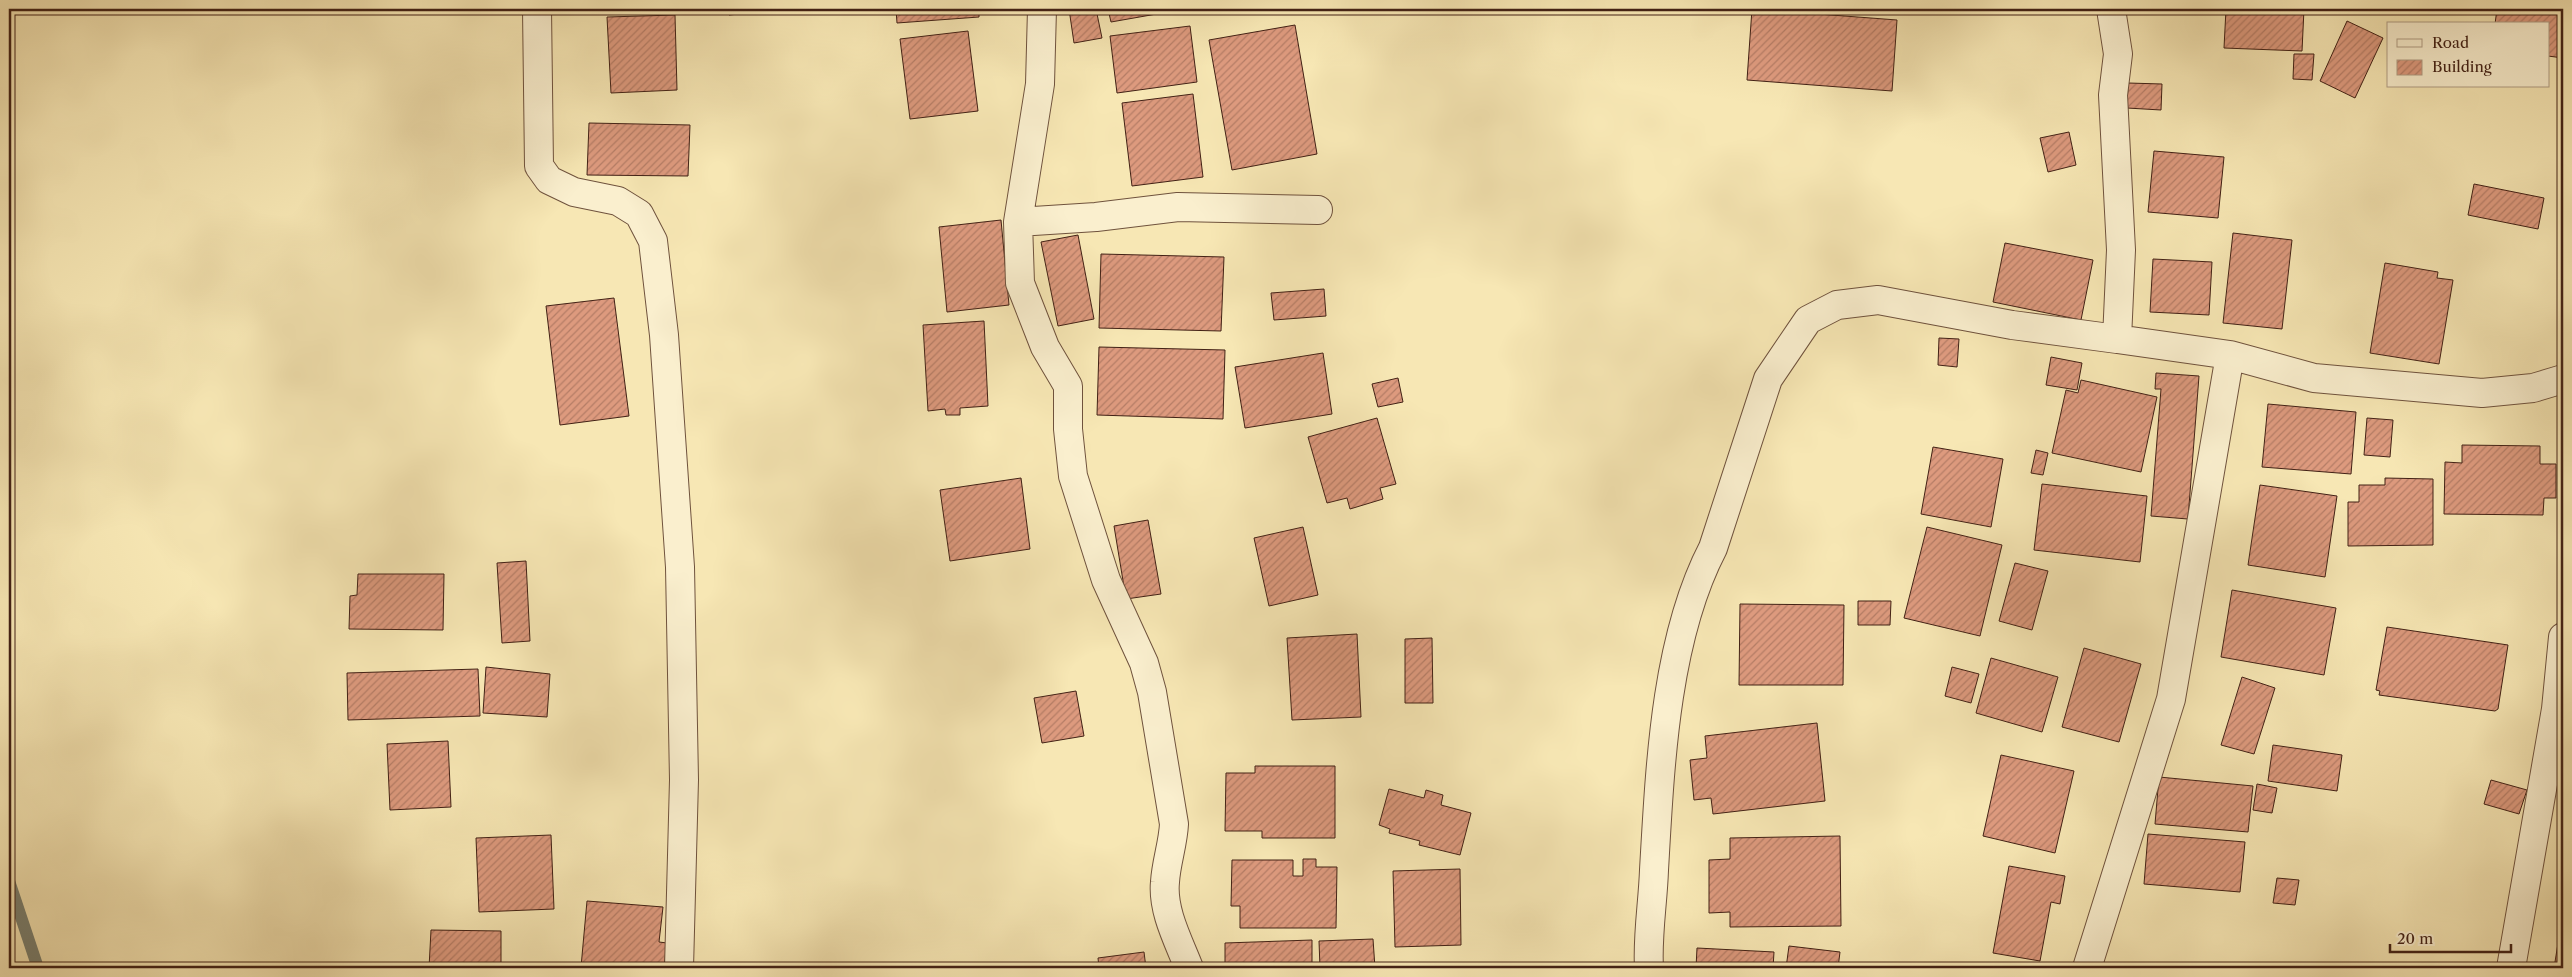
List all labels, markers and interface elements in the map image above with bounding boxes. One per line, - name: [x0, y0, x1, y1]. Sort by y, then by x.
- legend: [2387, 22, 2550, 88]
- text: Road: [2432, 33, 2469, 52]
- text: Building: [2432, 57, 2492, 76]
- scale bar: [2390, 922, 2511, 954]
- text: 20 m: [2397, 929, 2433, 948]

